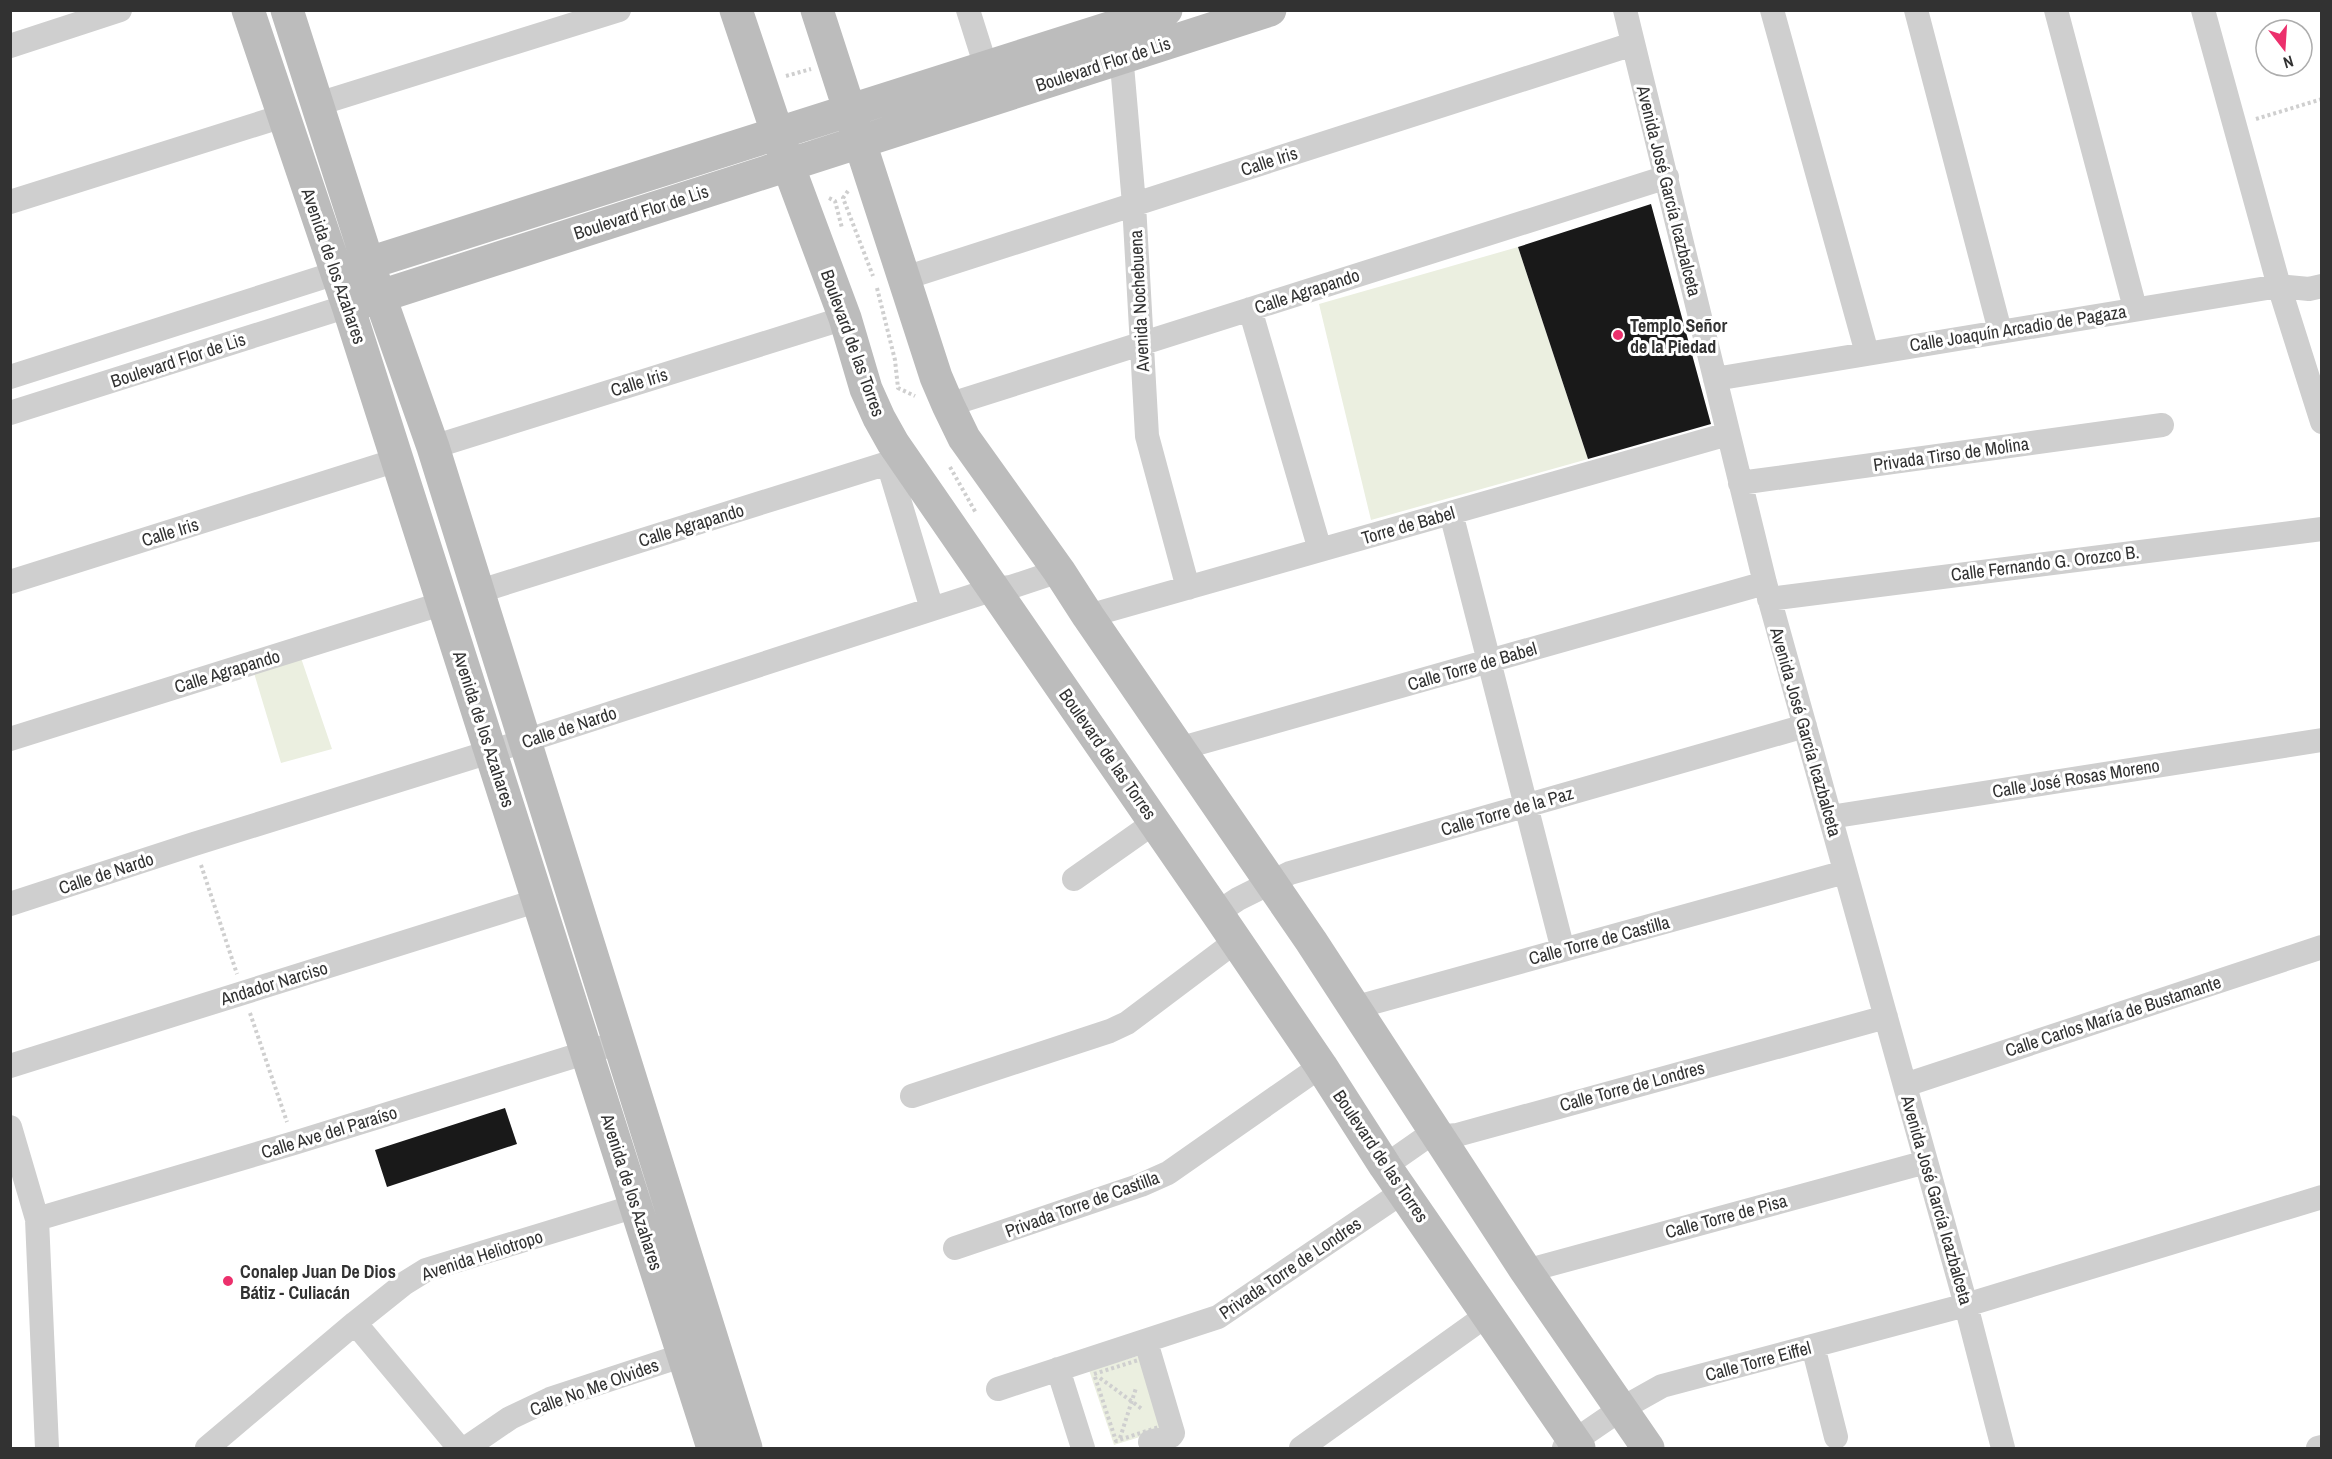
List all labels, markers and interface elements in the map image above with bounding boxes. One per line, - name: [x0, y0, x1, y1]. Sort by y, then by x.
- north arrow: [2254, 18, 2314, 78]
- street label: Boulevard Flor de Lis: [1032, 30, 1174, 98]
- text: N: [2281, 50, 2296, 74]
- street label: Avenida José García Icazbalceta: [1630, 82, 1707, 299]
- street label: Calle Iris: [1237, 140, 1301, 182]
- street label: Boulevard Flor de Lis: [570, 178, 712, 246]
- street label: Avenida de los Azahares: [295, 184, 372, 347]
- street label: Avenida Nochebuena: [1123, 230, 1155, 373]
- street label: Calle Agrapando: [1251, 262, 1363, 320]
- street label: Boulevard de las Torres: [815, 266, 891, 420]
- street label: Calle Joaquín Arcadio de Pagaza: [1908, 299, 2128, 357]
- place label: Templo Señor de la Piedad: [1630, 313, 1728, 359]
- street label: Boulevard Flor de Lis: [107, 326, 249, 394]
- marker: Templo Señor de la Piedad: [1611, 328, 1625, 342]
- street label: Calle Iris: [608, 362, 670, 402]
- street label: Privada Tirso de Molina: [1872, 431, 2030, 477]
- street label: Calle Agrapando: [635, 497, 747, 553]
- street label: Torre de Babel: [1358, 500, 1458, 550]
- street label: Calle Iris: [139, 512, 201, 552]
- street label: Calle Fernando G. Orozco B.: [1949, 539, 2141, 587]
- street label: Avenida José García Icazbalceta: [1764, 624, 1848, 839]
- street label: Calle Torre de Babel: [1404, 636, 1540, 696]
- street label: Calle Agrapando: [171, 643, 283, 699]
- street label: Avenida de los Azahares: [447, 647, 521, 810]
- street label: Boulevard de las Torres: [1053, 683, 1163, 825]
- street label: Calle de Nardo: [518, 700, 620, 754]
- street label: Calle José Rosas Moreno: [1991, 752, 2161, 804]
- street label: Calle Torre de la Paz: [1438, 780, 1576, 842]
- street label: Calle de Nardo: [55, 846, 157, 900]
- street label: Calle Torre de Castilla: [1526, 909, 1672, 971]
- street label: Andador Narciso: [216, 955, 331, 1011]
- street label: Calle Carlos María de Bustamante: [2002, 969, 2224, 1063]
- street label: Calle Torre de Londres: [1557, 1055, 1707, 1117]
- street label: Boulevard de las Torres: [1327, 1085, 1435, 1227]
- street label: Avenida José García Icazbalceta: [1895, 1092, 1979, 1307]
- street label: Calle Ave del Paraíso: [258, 1099, 400, 1165]
- street label: Avenida de los Azahares: [595, 1110, 669, 1273]
- street label: Privada Torre de Castilla: [1002, 1165, 1162, 1243]
- street label: Calle Torre de Pisa: [1662, 1188, 1790, 1244]
- street label: Privada Torre de Londres: [1214, 1211, 1366, 1325]
- street label: Avenida Heliotropo: [417, 1224, 546, 1287]
- place label: Conalep Juan De Dios Bátiz - Culiacán: [240, 1259, 396, 1305]
- marker: Conalep Juan De Dios Bátiz - Culiacán: [221, 1274, 235, 1288]
- street label: Calle Torre Eiffel: [1702, 1335, 1814, 1387]
- street label: Calle No Me Olvides: [526, 1352, 662, 1422]

